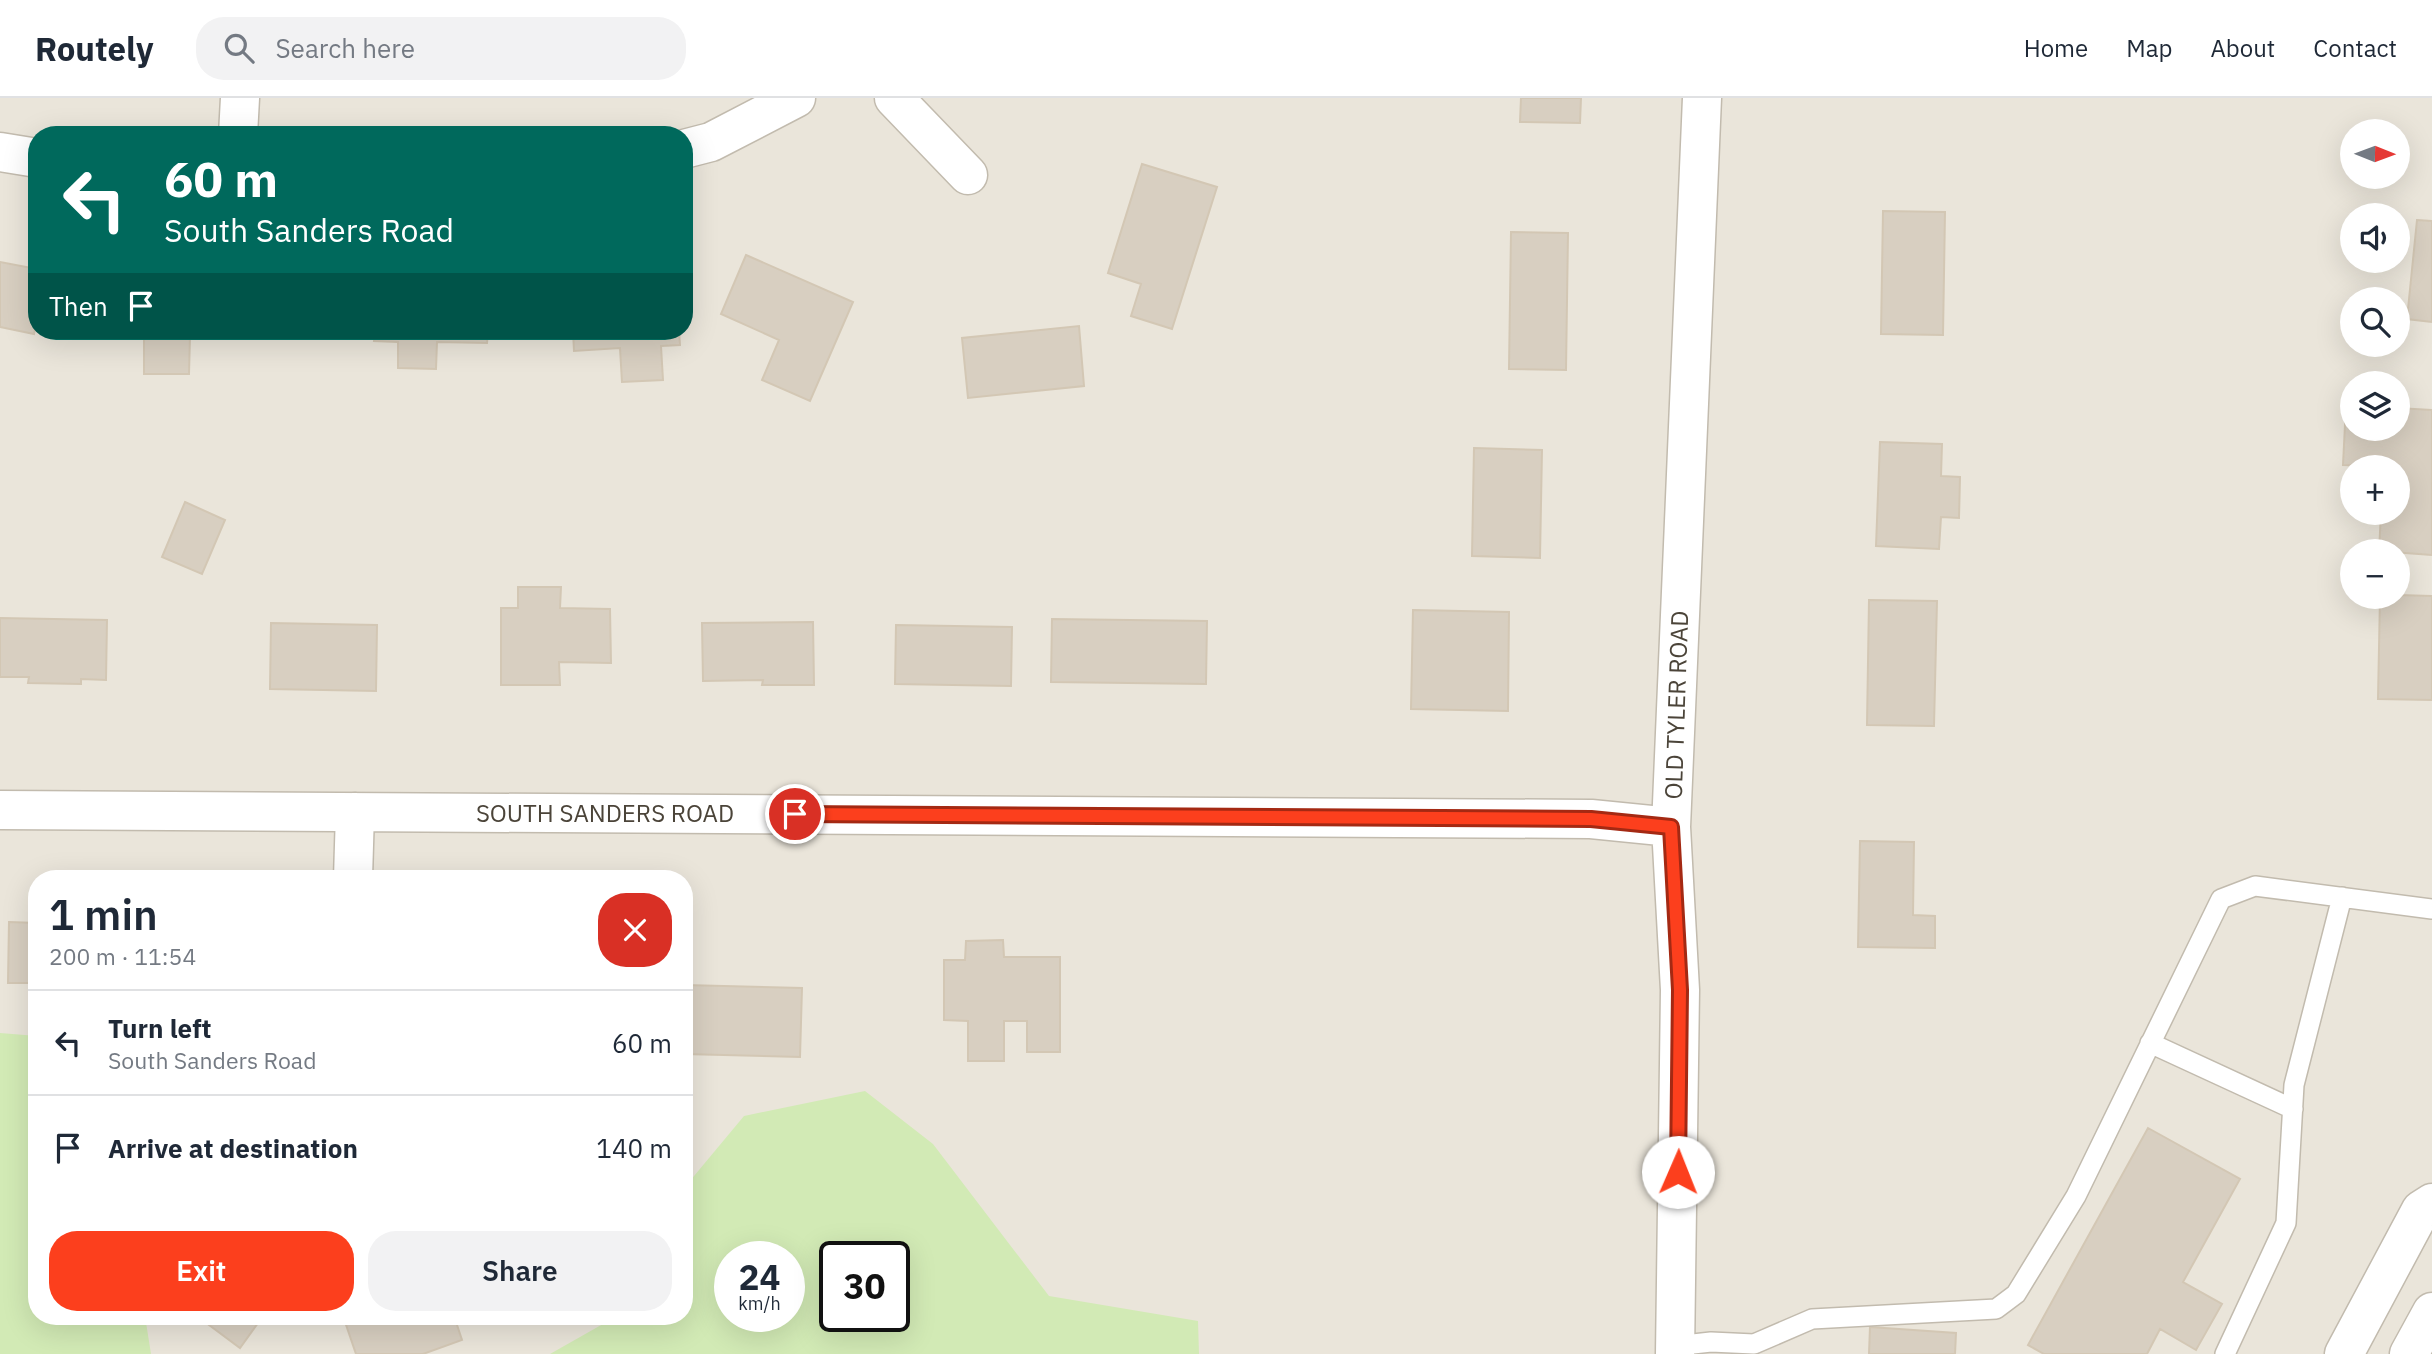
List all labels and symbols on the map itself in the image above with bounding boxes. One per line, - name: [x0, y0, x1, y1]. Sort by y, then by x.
- north arrow: [2340, 119, 2410, 189]
- street label: OLD TYLER ROAD: [1657, 610, 1695, 800]
- pin: [765, 784, 825, 844]
- street label: SOUTH SANDERS ROAD: [476, 797, 734, 829]
- position arrow: [1641, 1135, 1715, 1209]
- speed limit sign: 30: [819, 1241, 910, 1332]

